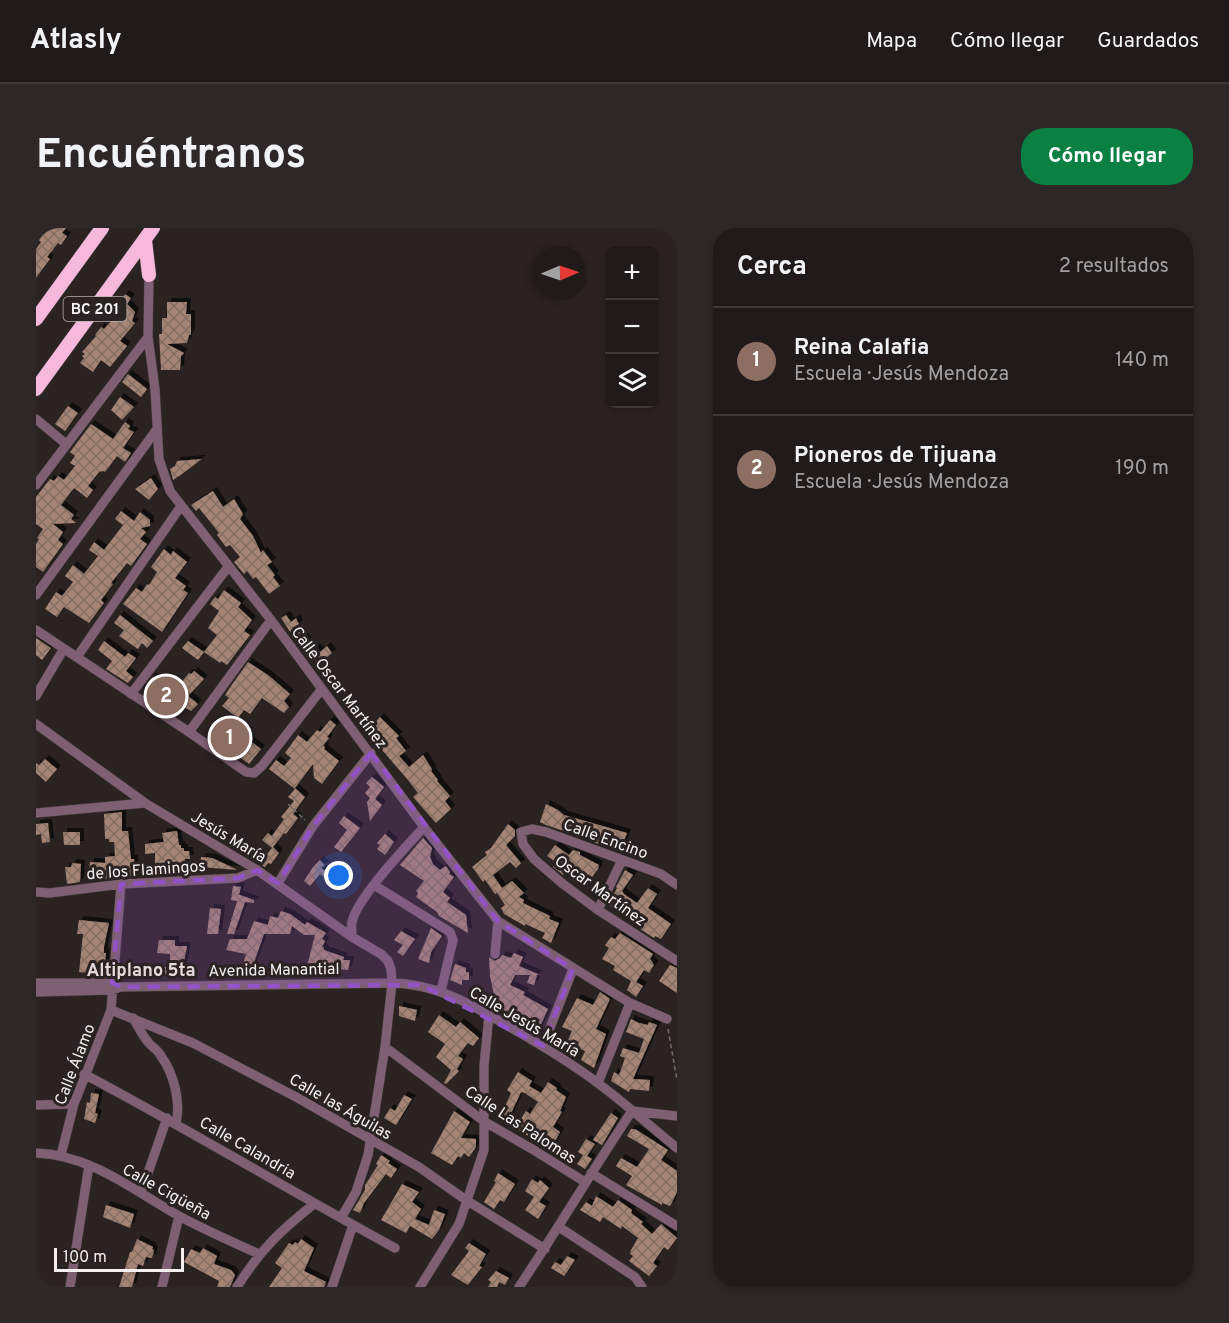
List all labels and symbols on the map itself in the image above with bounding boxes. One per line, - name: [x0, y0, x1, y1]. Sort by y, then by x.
- north arrow: [533, 246, 587, 300]
- road number: BC 201: [64, 297, 126, 321]
- street label: Calle Oscar Martínez: [286, 623, 391, 753]
- pin: 2: [146, 674, 186, 718]
- pin: 1: [210, 716, 250, 760]
- street label: Jesús María: [187, 807, 269, 868]
- street label: Calle Encino: [560, 815, 650, 864]
- street label: Oscar Martínez: [550, 852, 650, 932]
- street label: de los Flamingos: [86, 857, 206, 885]
- your location: [324, 861, 353, 890]
- district label: Altiplano 5ta: [86, 960, 196, 983]
- street label: Avenida Manantial: [208, 960, 340, 982]
- street label: Calle Jesús María: [465, 983, 583, 1062]
- street label: Calle Álamo: [49, 1021, 101, 1108]
- street label: Calle las Águilas: [285, 1068, 396, 1145]
- street label: Calle Las Palomas: [460, 1082, 579, 1169]
- street label: Calle Calandria: [195, 1113, 299, 1184]
- street label: Calle Cigüeña: [118, 1160, 214, 1225]
- scale bar: [54, 1245, 184, 1272]

